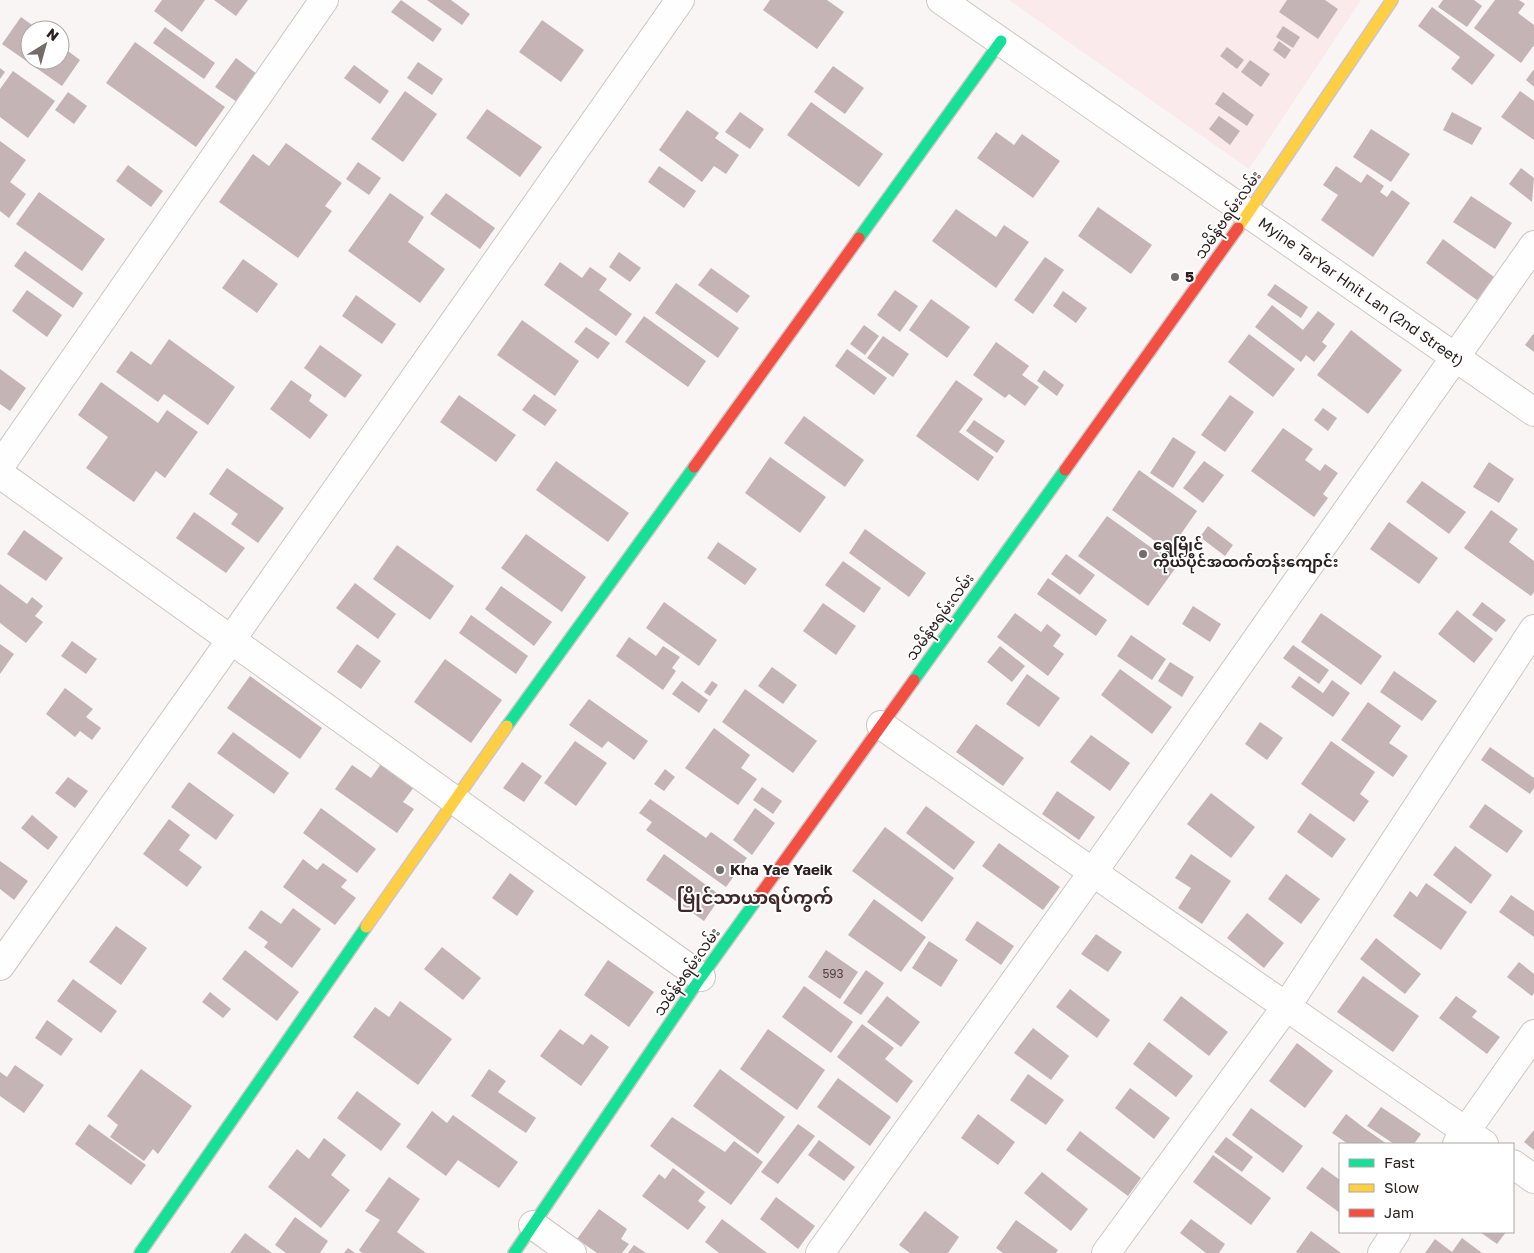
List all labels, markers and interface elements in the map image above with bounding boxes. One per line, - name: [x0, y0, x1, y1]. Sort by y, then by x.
- north arrow: [20, 20, 70, 70]
- text: N: [44, 24, 62, 44]
- street label: သမိန်ဗရမ်းလမ်း: [1190, 167, 1268, 264]
- street label: Myine TarYar Hnit Lan (2nd Street): [1255, 213, 1468, 369]
- place label: 5: [1185, 267, 1194, 285]
- marker: 5: [1169, 271, 1181, 283]
- place label: ရွှေမြိုင် ကိုယ်ပိုင်အထက်တန်းကျောင်း: [1153, 535, 1339, 574]
- marker: ရွှေမြိုင် ကိုယ်ပိုင်အထက်တန်းကျောင်း: [1137, 548, 1149, 560]
- street label: သမိန်ဗရမ်းလမ်း: [901, 569, 980, 666]
- place label: Kha Yae Yaeik: [730, 860, 833, 878]
- marker: Kha Yae Yaeik: [714, 864, 726, 876]
- district label: မြိုင်သာယာရပ်ကွက်: [677, 886, 833, 912]
- street label: သမိန်ဗရမ်းလမ်း: [649, 924, 727, 1021]
- house number: 593: [822, 966, 844, 981]
- legend: [1339, 1143, 1514, 1233]
- text: Fast: [1384, 1153, 1415, 1171]
- text: Slow: [1384, 1178, 1419, 1196]
- text: Jam: [1384, 1203, 1414, 1221]

